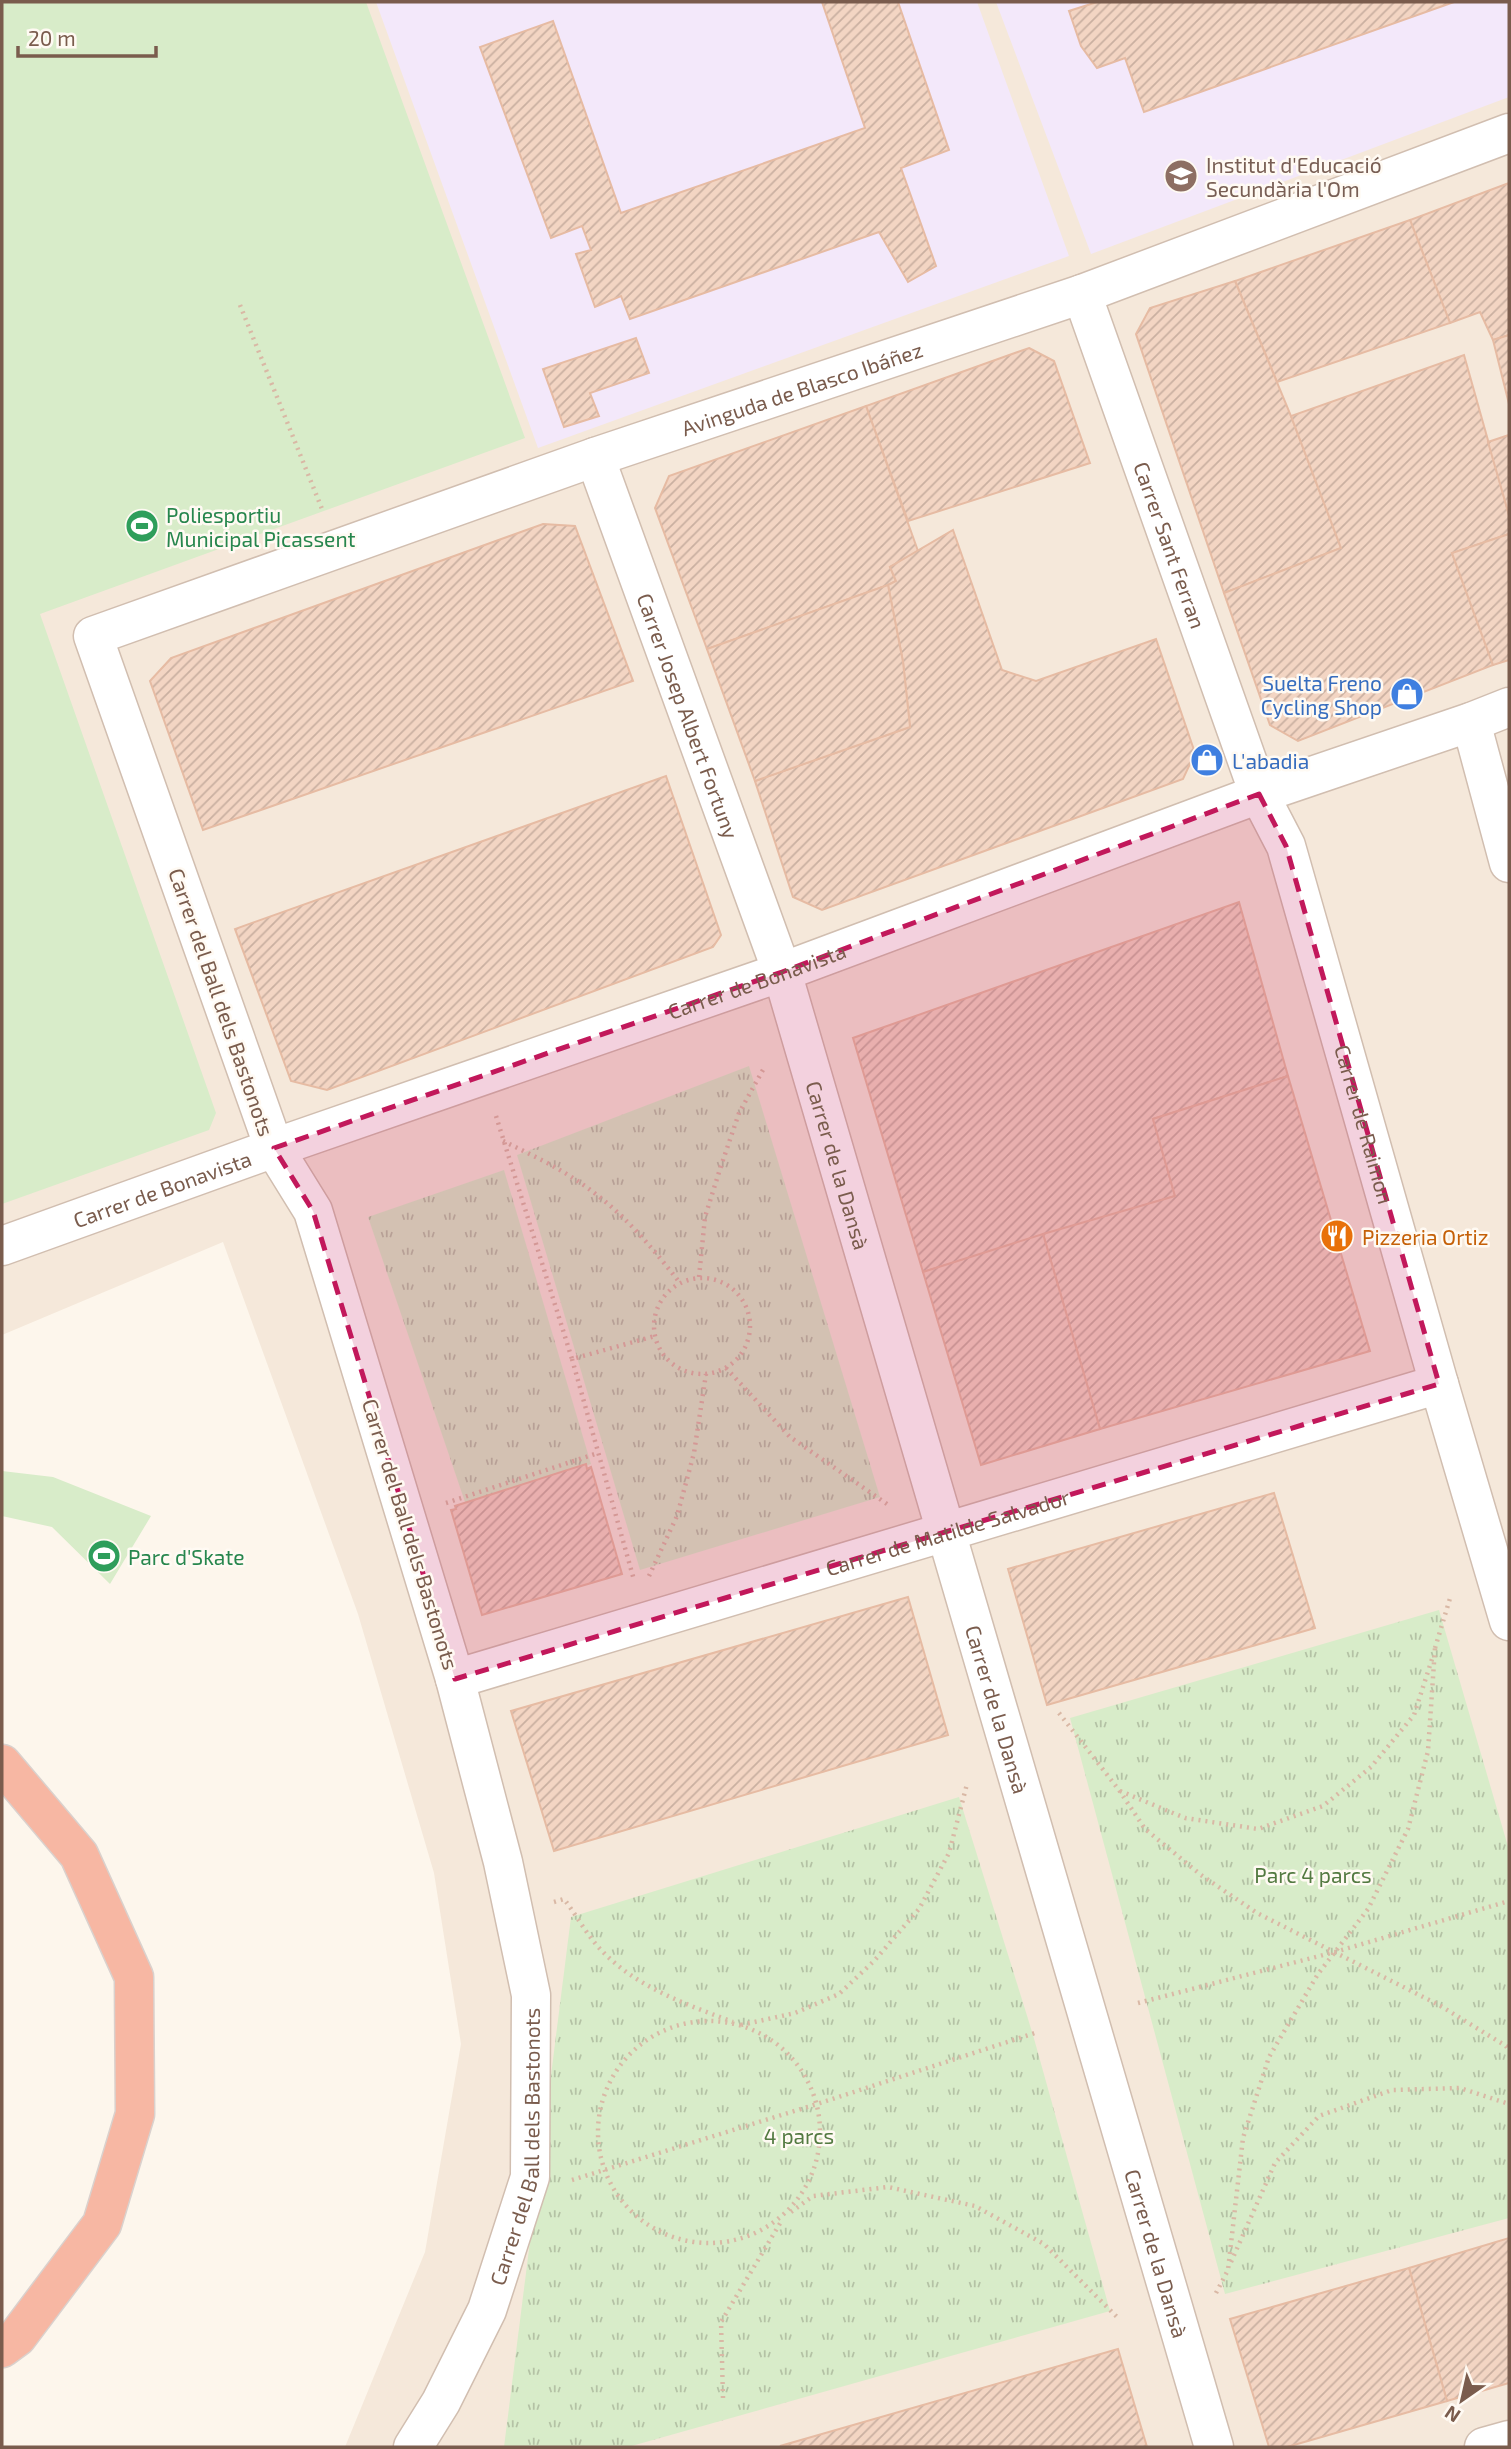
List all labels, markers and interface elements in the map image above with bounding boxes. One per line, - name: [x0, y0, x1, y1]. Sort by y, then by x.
- scale bar: [18, 14, 156, 58]
- text: 20 m: [28, 25, 76, 50]
- place label: Institut d'Educació Secundària l'Om: [1206, 152, 1382, 201]
- school or university icon: Institut d'Educació Secundària l'Om: [1162, 157, 1200, 195]
- street label: Avinguda de Blasco Ibáñez: [678, 336, 926, 440]
- street label: Carrer Sant Ferran: [1130, 458, 1212, 631]
- place label: Poliesportiu Municipal Picassent: [166, 502, 356, 551]
- sports icon: Poliesportiu Municipal Picassent: [123, 507, 161, 545]
- street label: Carrer Josep Albert Fortuny: [633, 589, 745, 842]
- place label: Suelta Freno Cycling Shop: [1261, 670, 1382, 719]
- shop icon: Suelta Freno Cycling Shop: [1388, 675, 1426, 713]
- shop icon: L'abadia: [1188, 741, 1226, 779]
- place label: L'abadia: [1232, 748, 1309, 773]
- street label: Carrer del Ball dels Bastonots: [164, 865, 280, 1139]
- street label: Carrer de Bonavista: [664, 937, 849, 1023]
- street label: Carrer de Raimon: [1331, 1042, 1400, 1206]
- street label: Carrer de la Dansà: [802, 1078, 875, 1252]
- street label: Carrer de Bonavista: [70, 1145, 254, 1232]
- restaurant icon: Pizzeria Ortiz: [1318, 1217, 1356, 1255]
- place label: Pizzeria Ortiz: [1362, 1224, 1488, 1249]
- street label: Carrer del Ball dels Bastonots: [358, 1396, 464, 1672]
- street label: Carrer de Matilde Salvador: [822, 1483, 1073, 1580]
- sports icon: Parc d'Skate: [85, 1537, 123, 1575]
- place label: Parc d'Skate: [128, 1544, 245, 1569]
- street label: Carrer de la Dansà: [961, 1622, 1034, 1796]
- park label: Parc 4 parcs: [1254, 1862, 1372, 1887]
- street label: Carrer del Ball dels Bastonots: [483, 2008, 543, 2288]
- park label: 4 parcs: [764, 2123, 834, 2148]
- street label: Carrer de la Dansà: [1121, 2166, 1194, 2340]
- north arrow: [1427, 2365, 1497, 2435]
- text: N: [1440, 2401, 1464, 2428]

